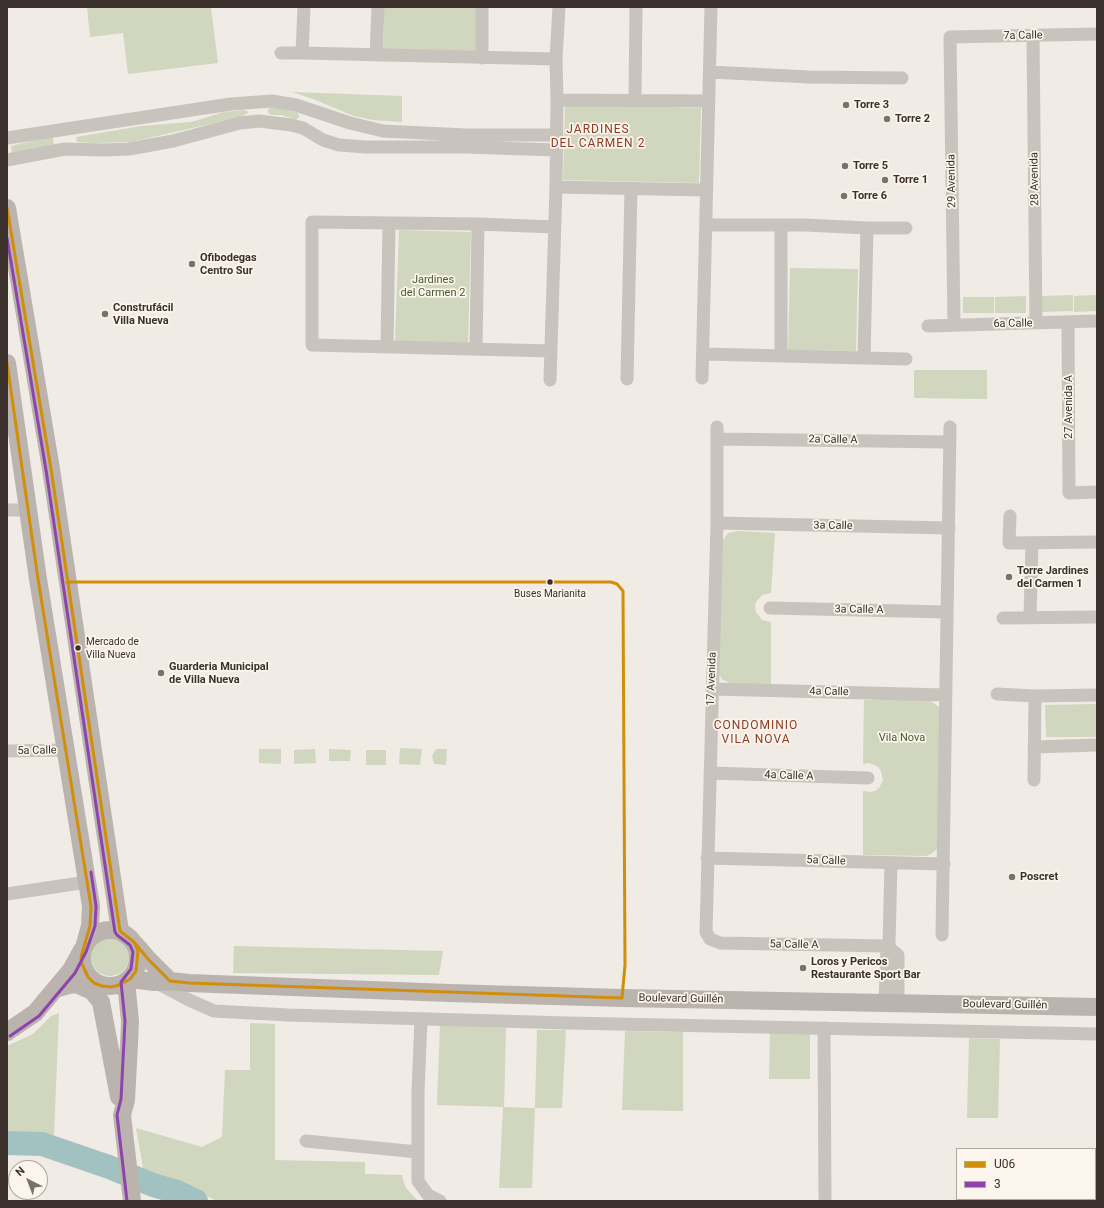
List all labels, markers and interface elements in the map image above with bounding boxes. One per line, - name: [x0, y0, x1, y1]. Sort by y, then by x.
- street label: 7a Calle: [1003, 29, 1043, 43]
- place label: Torre 3: [854, 98, 889, 112]
- marker: Torre 3: [841, 100, 851, 110]
- place label: Torre 2: [895, 112, 930, 126]
- marker: Torre 2: [882, 114, 892, 124]
- district label: JARDINES DEL CARMEN 2: [551, 123, 645, 151]
- street label: 28 Avenida: [1028, 152, 1042, 206]
- street label: 29 Avenida: [945, 154, 959, 208]
- place label: Torre 5: [853, 159, 888, 173]
- marker: Torre 5: [840, 161, 850, 171]
- place label: Torre 1: [893, 173, 928, 187]
- marker: Torre 1: [880, 175, 890, 185]
- place label: Torre 6: [852, 189, 887, 203]
- marker: Torre 6: [839, 191, 849, 201]
- place label: Ofibodegas Centro Sur: [200, 251, 257, 277]
- marker: Ofibodegas Centro Sur: [187, 259, 197, 269]
- park label: Jardines del Carmen 2: [401, 273, 465, 299]
- place label: Construfácil Villa Nueva: [113, 301, 174, 327]
- marker: Construfácil Villa Nueva: [100, 309, 110, 319]
- street label: 6a Calle: [993, 317, 1033, 331]
- street label: 27 Avenida A: [1062, 375, 1076, 439]
- street label: 2a Calle A: [808, 433, 858, 447]
- street label: 3a Calle: [813, 519, 853, 533]
- place label: Torre Jardines del Carmen 1: [1017, 564, 1089, 590]
- marker: Torre Jardines del Carmen 1: [1004, 572, 1014, 582]
- marker: Buses Marianita: [545, 577, 555, 587]
- place label: Buses Marianita: [514, 588, 586, 600]
- street label: 3a Calle A: [834, 603, 884, 617]
- place label: Mercado de Villa Nueva: [86, 636, 139, 660]
- marker: Mercado de Villa Nueva: [73, 643, 83, 653]
- street label: 17 Avenida: [704, 652, 720, 706]
- place label: Guarderia Municipal de Villa Nueva: [169, 660, 269, 686]
- marker: Guarderia Municipal de Villa Nueva: [156, 668, 166, 678]
- street label: 4a Calle: [809, 685, 849, 699]
- district label: CONDOMINIO VILA NOVA: [714, 719, 798, 747]
- park label: Vila Nova: [879, 731, 925, 745]
- street label: 5a Calle: [17, 744, 57, 758]
- street label: 4a Calle A: [764, 769, 814, 783]
- street label: 5a Calle: [806, 854, 846, 868]
- place label: Poscret: [1020, 870, 1058, 884]
- marker: Poscret: [1007, 872, 1017, 882]
- street label: 5a Calle A: [769, 938, 819, 952]
- place label: Loros y Pericos Restaurante Sport Bar: [811, 955, 921, 981]
- marker: Loros y Pericos Restaurante Sport Bar: [798, 963, 808, 973]
- street label: Boulevard Guillén: [638, 992, 724, 1006]
- street label: Boulevard Guillén: [962, 998, 1048, 1012]
- legend: [956, 1148, 1096, 1200]
- text: U06: [994, 1157, 1015, 1171]
- north arrow: [8, 1160, 48, 1200]
- text: N: [13, 1164, 28, 1179]
- text: 3: [994, 1177, 1001, 1191]

